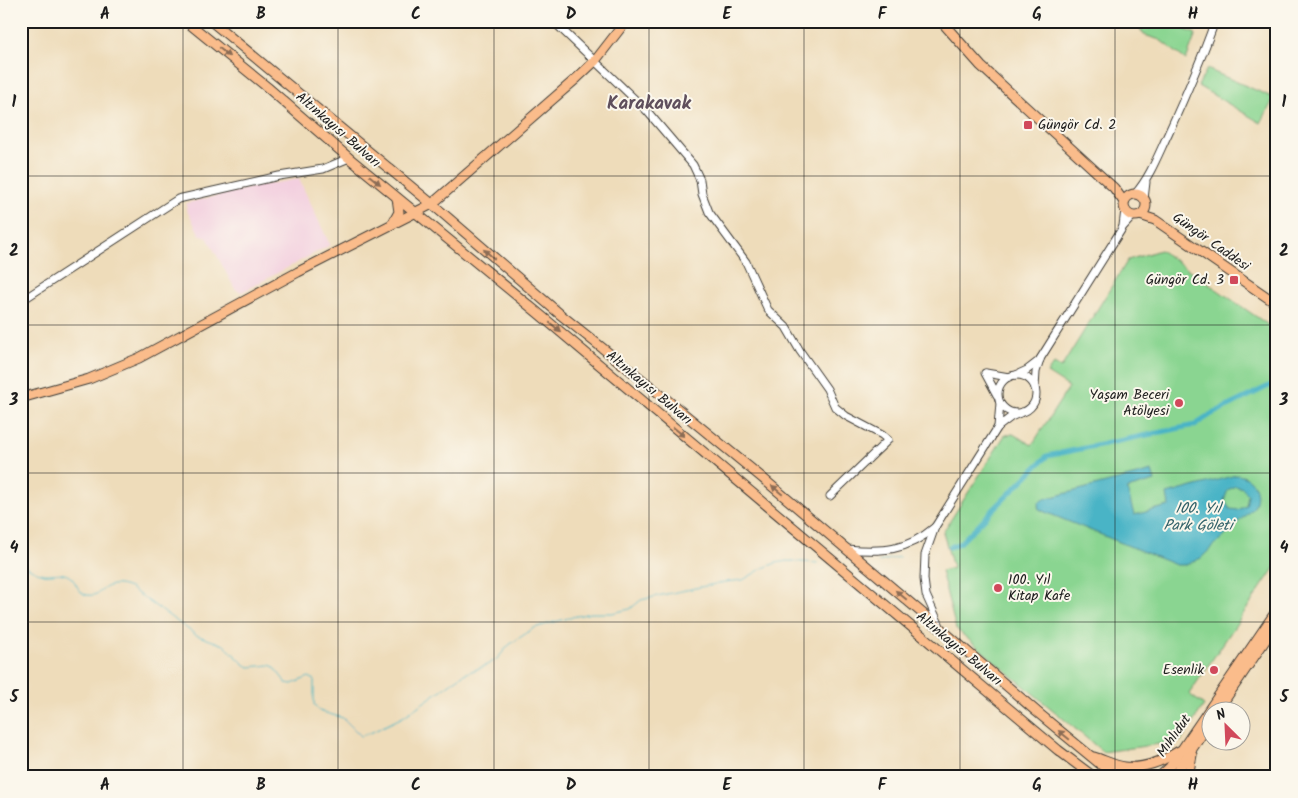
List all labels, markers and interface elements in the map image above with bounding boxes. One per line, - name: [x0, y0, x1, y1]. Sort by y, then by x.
- text: A: [100, 2, 110, 27]
- text: B: [256, 2, 266, 27]
- text: C: [411, 2, 421, 27]
- text: D: [566, 2, 577, 27]
- text: E: [723, 2, 733, 27]
- text: F: [878, 2, 888, 27]
- text: G: [1032, 2, 1042, 27]
- text: H: [1188, 2, 1198, 27]
- one-way arrow: [218, 46, 231, 57]
- street label: Altınkayısı Bulvarı: [290, 87, 386, 174]
- district label: Karakavak: [607, 89, 692, 119]
- text: 1: [12, 90, 17, 115]
- text: 1: [1282, 90, 1287, 115]
- place label: Güngör Cd. 2: [1038, 114, 1116, 136]
- marker: Güngör Cd. 2: [1022, 119, 1034, 131]
- one-way arrow: [368, 174, 381, 185]
- street label: Güngör Caddesi: [1168, 207, 1255, 277]
- text: 2: [9, 239, 19, 264]
- text: 2: [1279, 239, 1289, 264]
- one-way arrow: [483, 248, 496, 259]
- place label: Güngör Cd. 3: [1146, 269, 1224, 291]
- marker: Güngör Cd. 3: [1228, 274, 1240, 286]
- one-way arrow: [548, 321, 560, 333]
- street label: Altınkayısı Bulvarı: [601, 345, 697, 431]
- place label: Yaşam Beceri Atölyesi: [1089, 384, 1170, 422]
- text: 3: [9, 388, 19, 413]
- text: 3: [1279, 388, 1289, 413]
- marker: Yaşam Beceri Atölyesi: [1173, 397, 1185, 409]
- one-way arrow: [672, 426, 685, 437]
- one-way arrow: [770, 485, 783, 496]
- water label: 100. Yıl Park Göleti: [1164, 497, 1236, 538]
- text: 4: [10, 536, 19, 561]
- text: 4: [1280, 536, 1289, 561]
- place label: 100. Yıl Kitap Kafe: [1008, 569, 1071, 607]
- marker: 100. Yıl Kitap Kafe: [992, 582, 1004, 594]
- one-way arrow: [895, 590, 907, 601]
- street label: Altınkayısı Bulvarı: [911, 606, 1007, 692]
- place label: Esenlik: [1163, 659, 1204, 681]
- marker: Esenlik: [1208, 664, 1220, 676]
- text: 5: [9, 685, 20, 710]
- text: 5: [1279, 685, 1290, 710]
- north arrow: [1200, 700, 1250, 750]
- text: N: [1213, 703, 1230, 727]
- street label: Mıhlıdut: [1151, 709, 1197, 762]
- one-way arrow: [1058, 730, 1070, 741]
- text: A: [100, 773, 110, 798]
- text: B: [256, 773, 266, 798]
- text: C: [411, 773, 421, 798]
- text: D: [566, 773, 577, 798]
- text: E: [723, 773, 733, 798]
- text: F: [878, 773, 888, 798]
- text: G: [1032, 773, 1042, 798]
- text: H: [1188, 773, 1198, 798]

